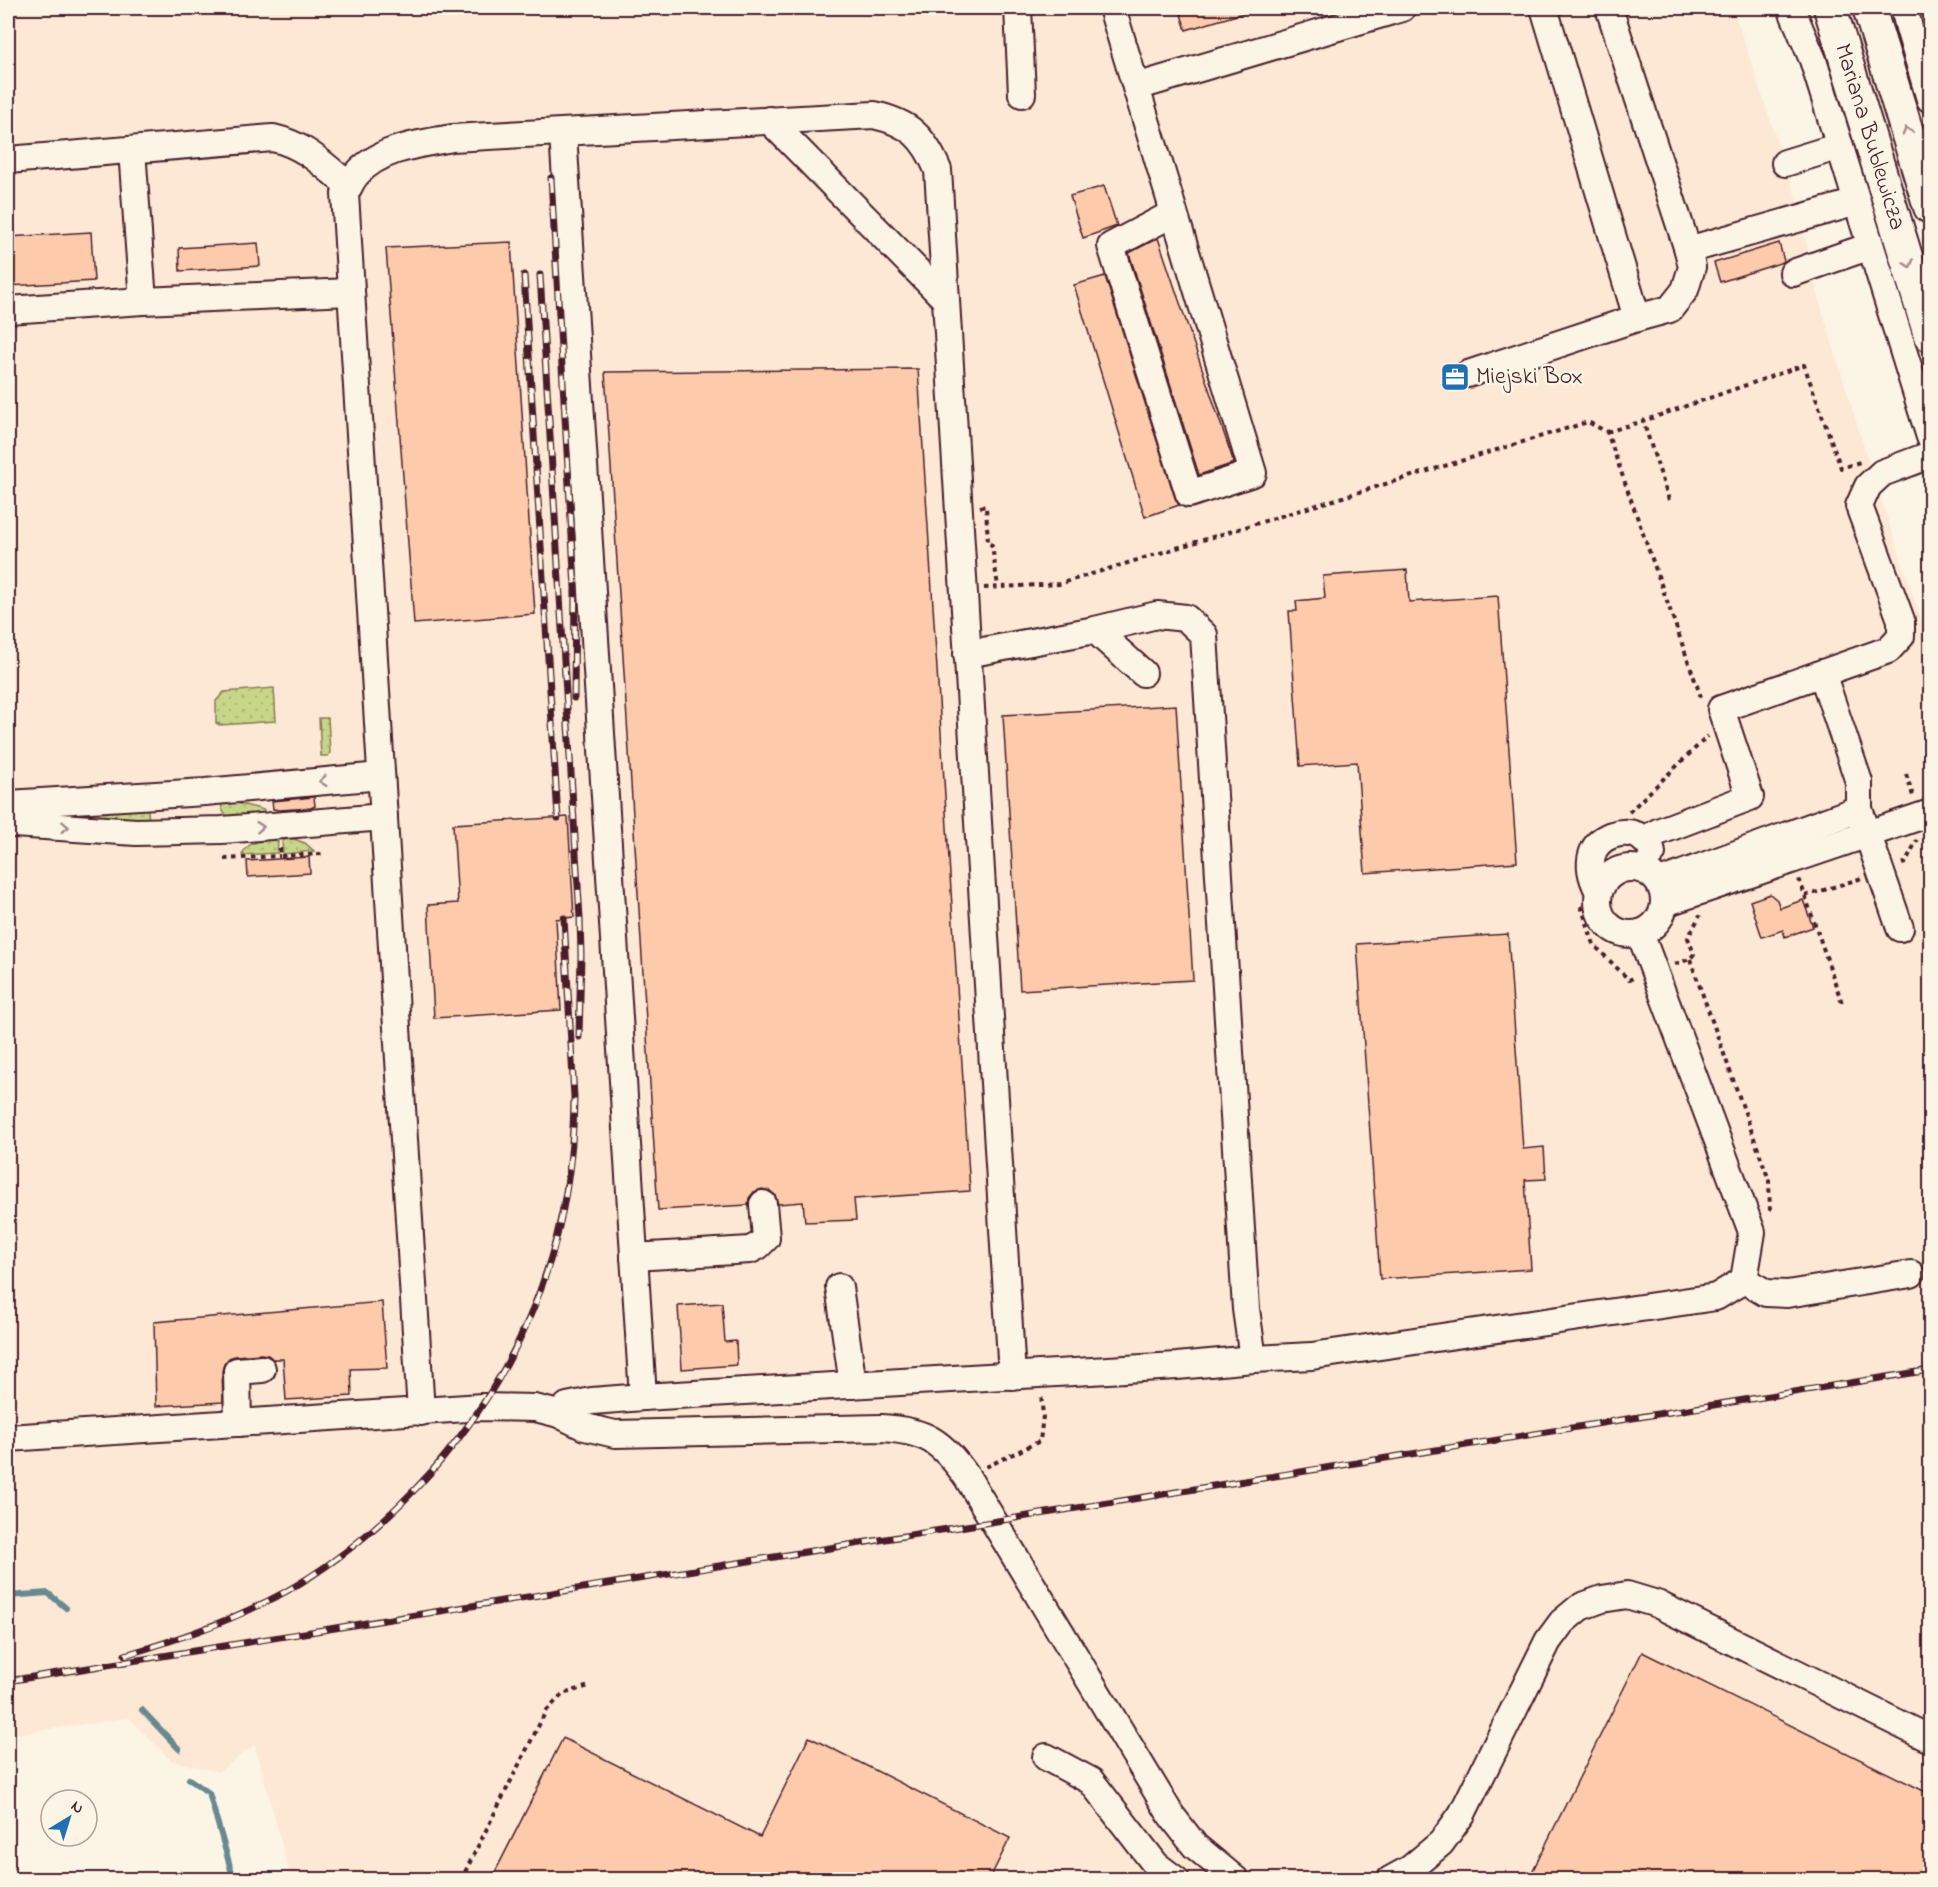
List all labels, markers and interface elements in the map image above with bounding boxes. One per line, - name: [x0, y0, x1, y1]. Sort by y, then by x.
- street label: Mariana Bublewicza: [1824, 39, 1914, 235]
- one-way arrow: [1902, 126, 1914, 137]
- one-way arrow: [1901, 258, 1914, 269]
- place label: Miejski Box: [1476, 360, 1583, 395]
- office icon: Miejski Box: [1439, 361, 1471, 393]
- one-way arrow: [318, 774, 327, 787]
- one-way arrow: [61, 820, 70, 833]
- one-way arrow: [256, 820, 265, 833]
- north arrow: [39, 1788, 99, 1848]
- text: N: [65, 1795, 89, 1821]

